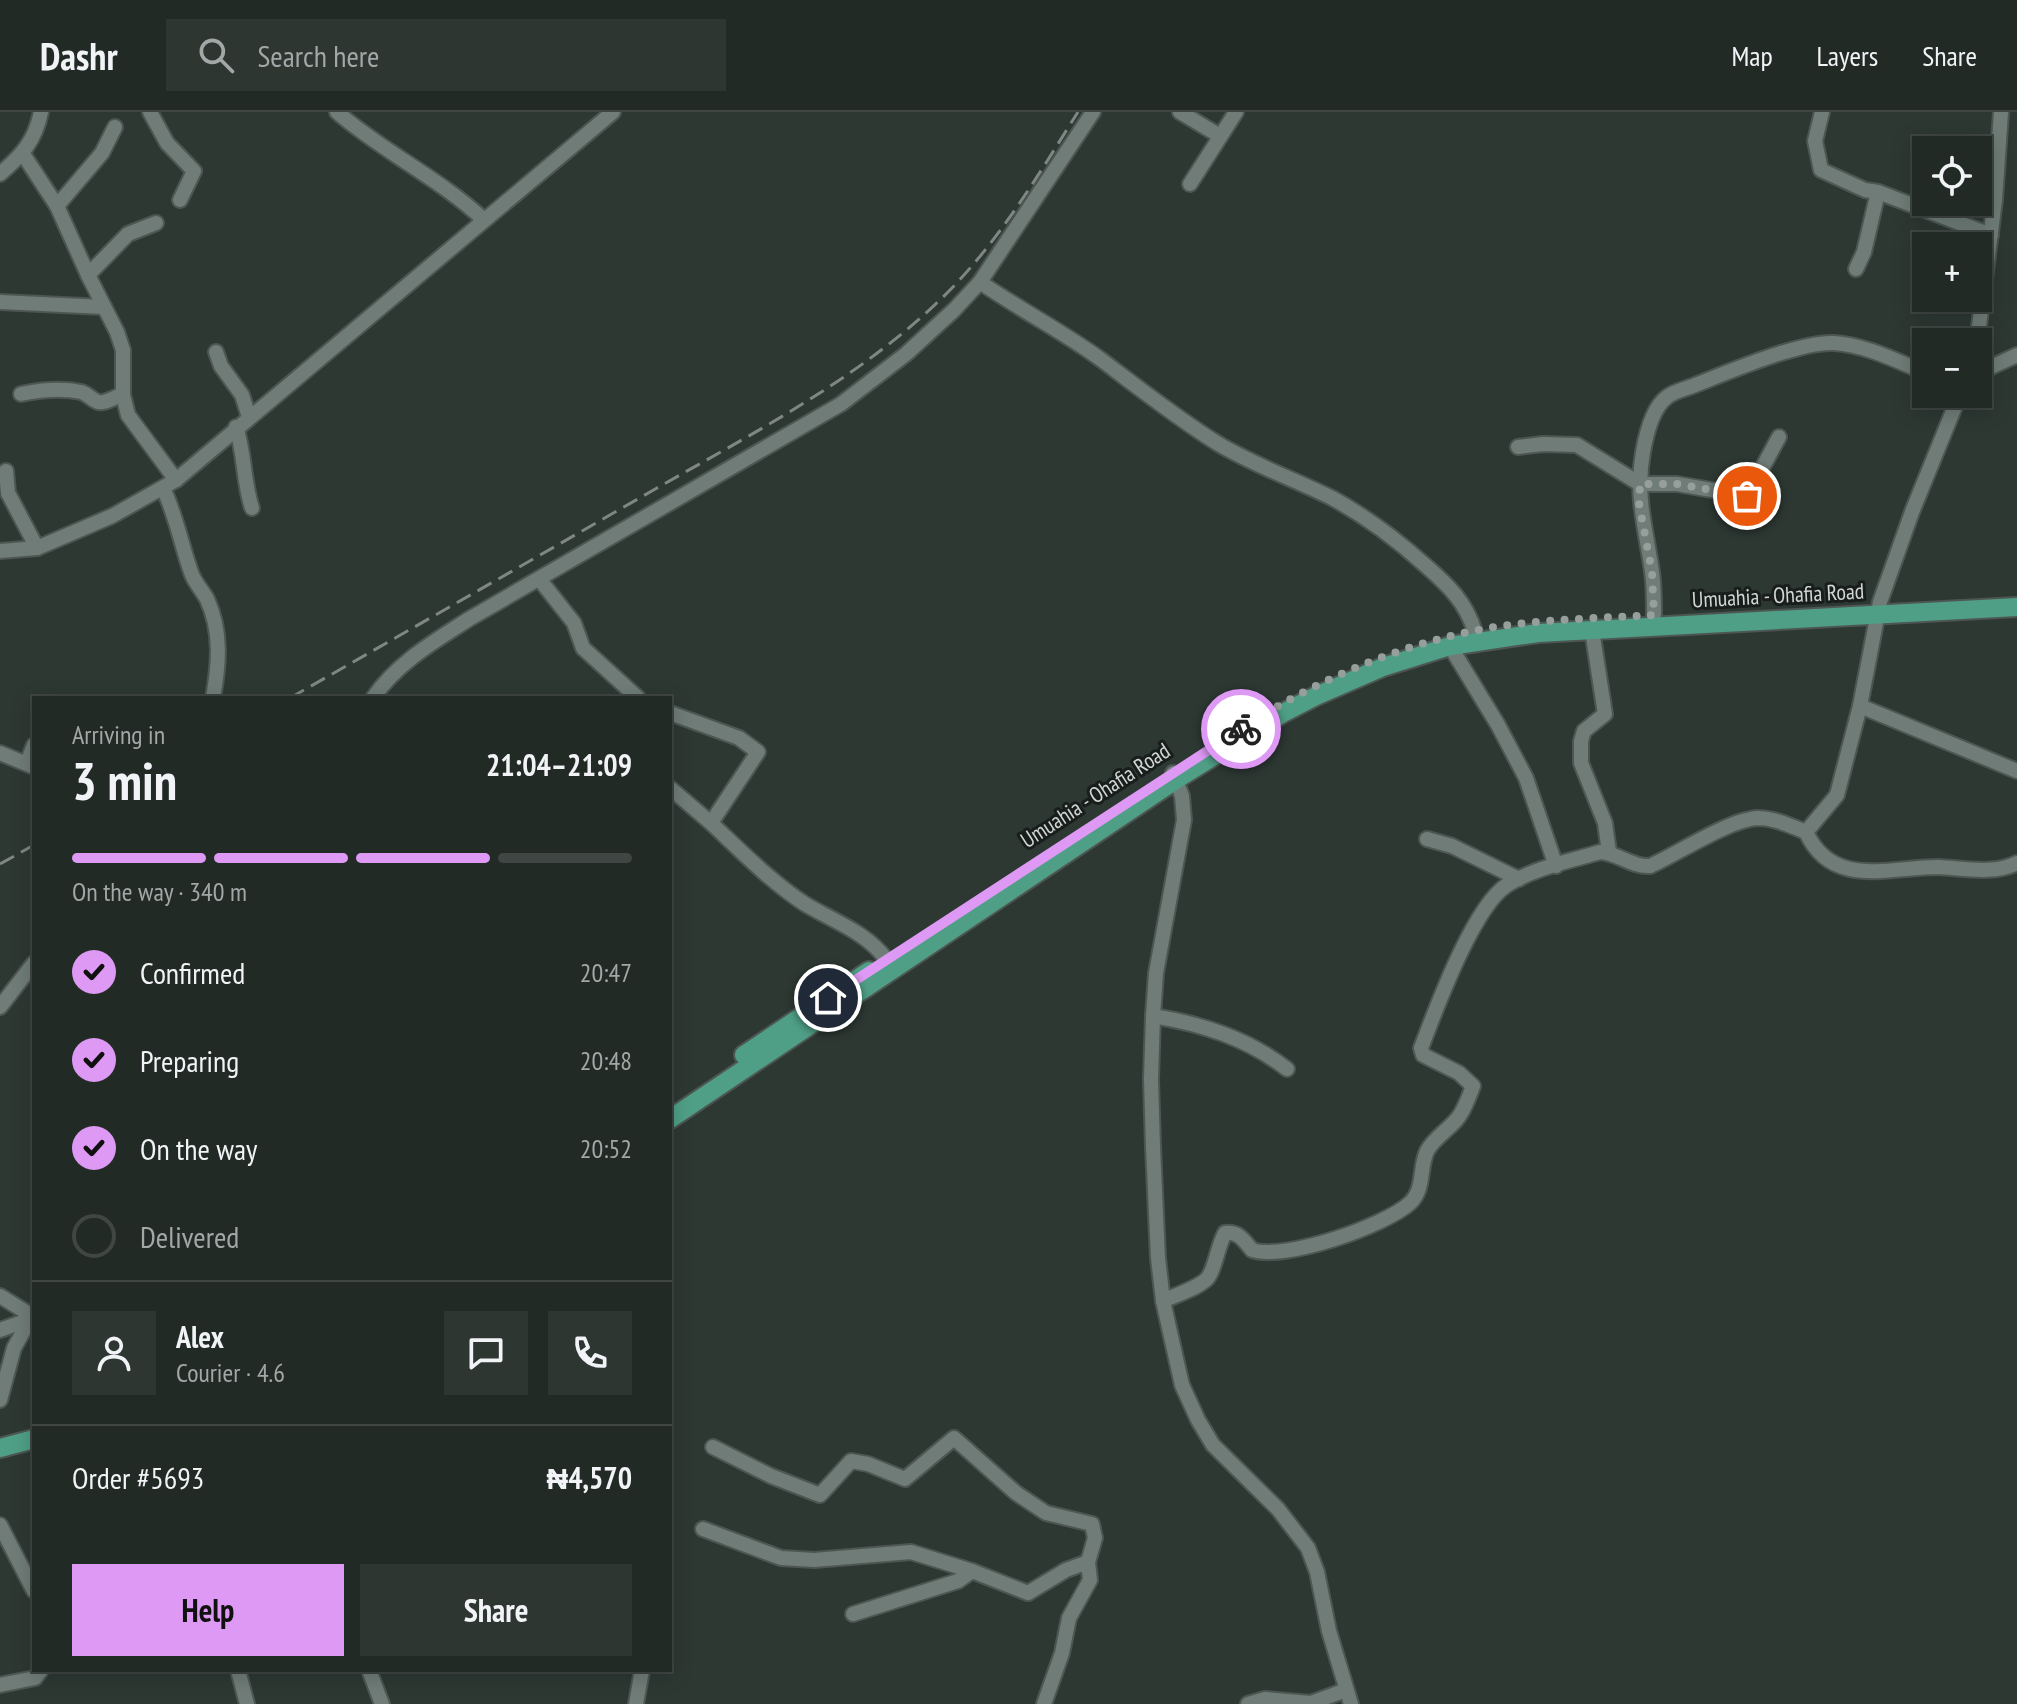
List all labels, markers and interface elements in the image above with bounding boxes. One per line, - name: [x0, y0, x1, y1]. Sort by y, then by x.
- search box: [166, 19, 726, 91]
- text: Dashr: [40, 31, 118, 80]
- icon: search: [194, 33, 238, 77]
- text: Search here: [258, 36, 379, 75]
- text: Map: [1731, 37, 1773, 74]
- text: Layers: [1817, 37, 1878, 74]
- text: Share: [1922, 37, 1977, 74]
- map controls: [1912, 136, 1992, 408]
- button: locate: [1912, 136, 1992, 216]
- button: +: [1912, 232, 1992, 312]
- button: −: [1912, 328, 1992, 408]
- pin: [1713, 462, 1781, 530]
- icon: bag: [1725, 474, 1769, 518]
- street label: Umuahia - Ohafia Road: [1691, 577, 1865, 613]
- courier: [1201, 689, 1281, 769]
- icon: bike: [1219, 707, 1263, 751]
- text: Arriving in: [72, 718, 165, 751]
- street label: Umuahia - Ohafia Road: [1015, 736, 1175, 854]
- text: 21:04–21:09: [486, 745, 632, 784]
- text: 3 min: [72, 747, 177, 814]
- text: On the way · 340 m: [72, 875, 247, 908]
- icon: check: [72, 950, 116, 994]
- text: Confirmed: [140, 953, 245, 992]
- text: 20:47: [580, 956, 632, 989]
- pin: [794, 964, 862, 1032]
- icon: home: [806, 976, 850, 1020]
- icon: check: [72, 1038, 116, 1082]
- text: Preparing: [140, 1041, 239, 1080]
- text: 20:48: [580, 1044, 632, 1077]
- icon: check: [72, 1126, 116, 1170]
- text: On the way: [140, 1129, 257, 1168]
- text: 20:52: [580, 1132, 632, 1165]
- text: Delivered: [140, 1217, 239, 1256]
- button: person: [72, 1311, 156, 1395]
- button: chat: [444, 1311, 528, 1395]
- button: phone: [548, 1311, 632, 1395]
- text: Alex: [176, 1317, 224, 1356]
- text: Courier · 4.6: [176, 1356, 285, 1389]
- text: Order #5693: [72, 1458, 204, 1497]
- text: ₦4,570: [546, 1458, 632, 1497]
- button: Help: [72, 1564, 344, 1656]
- button: Share: [360, 1564, 632, 1656]

